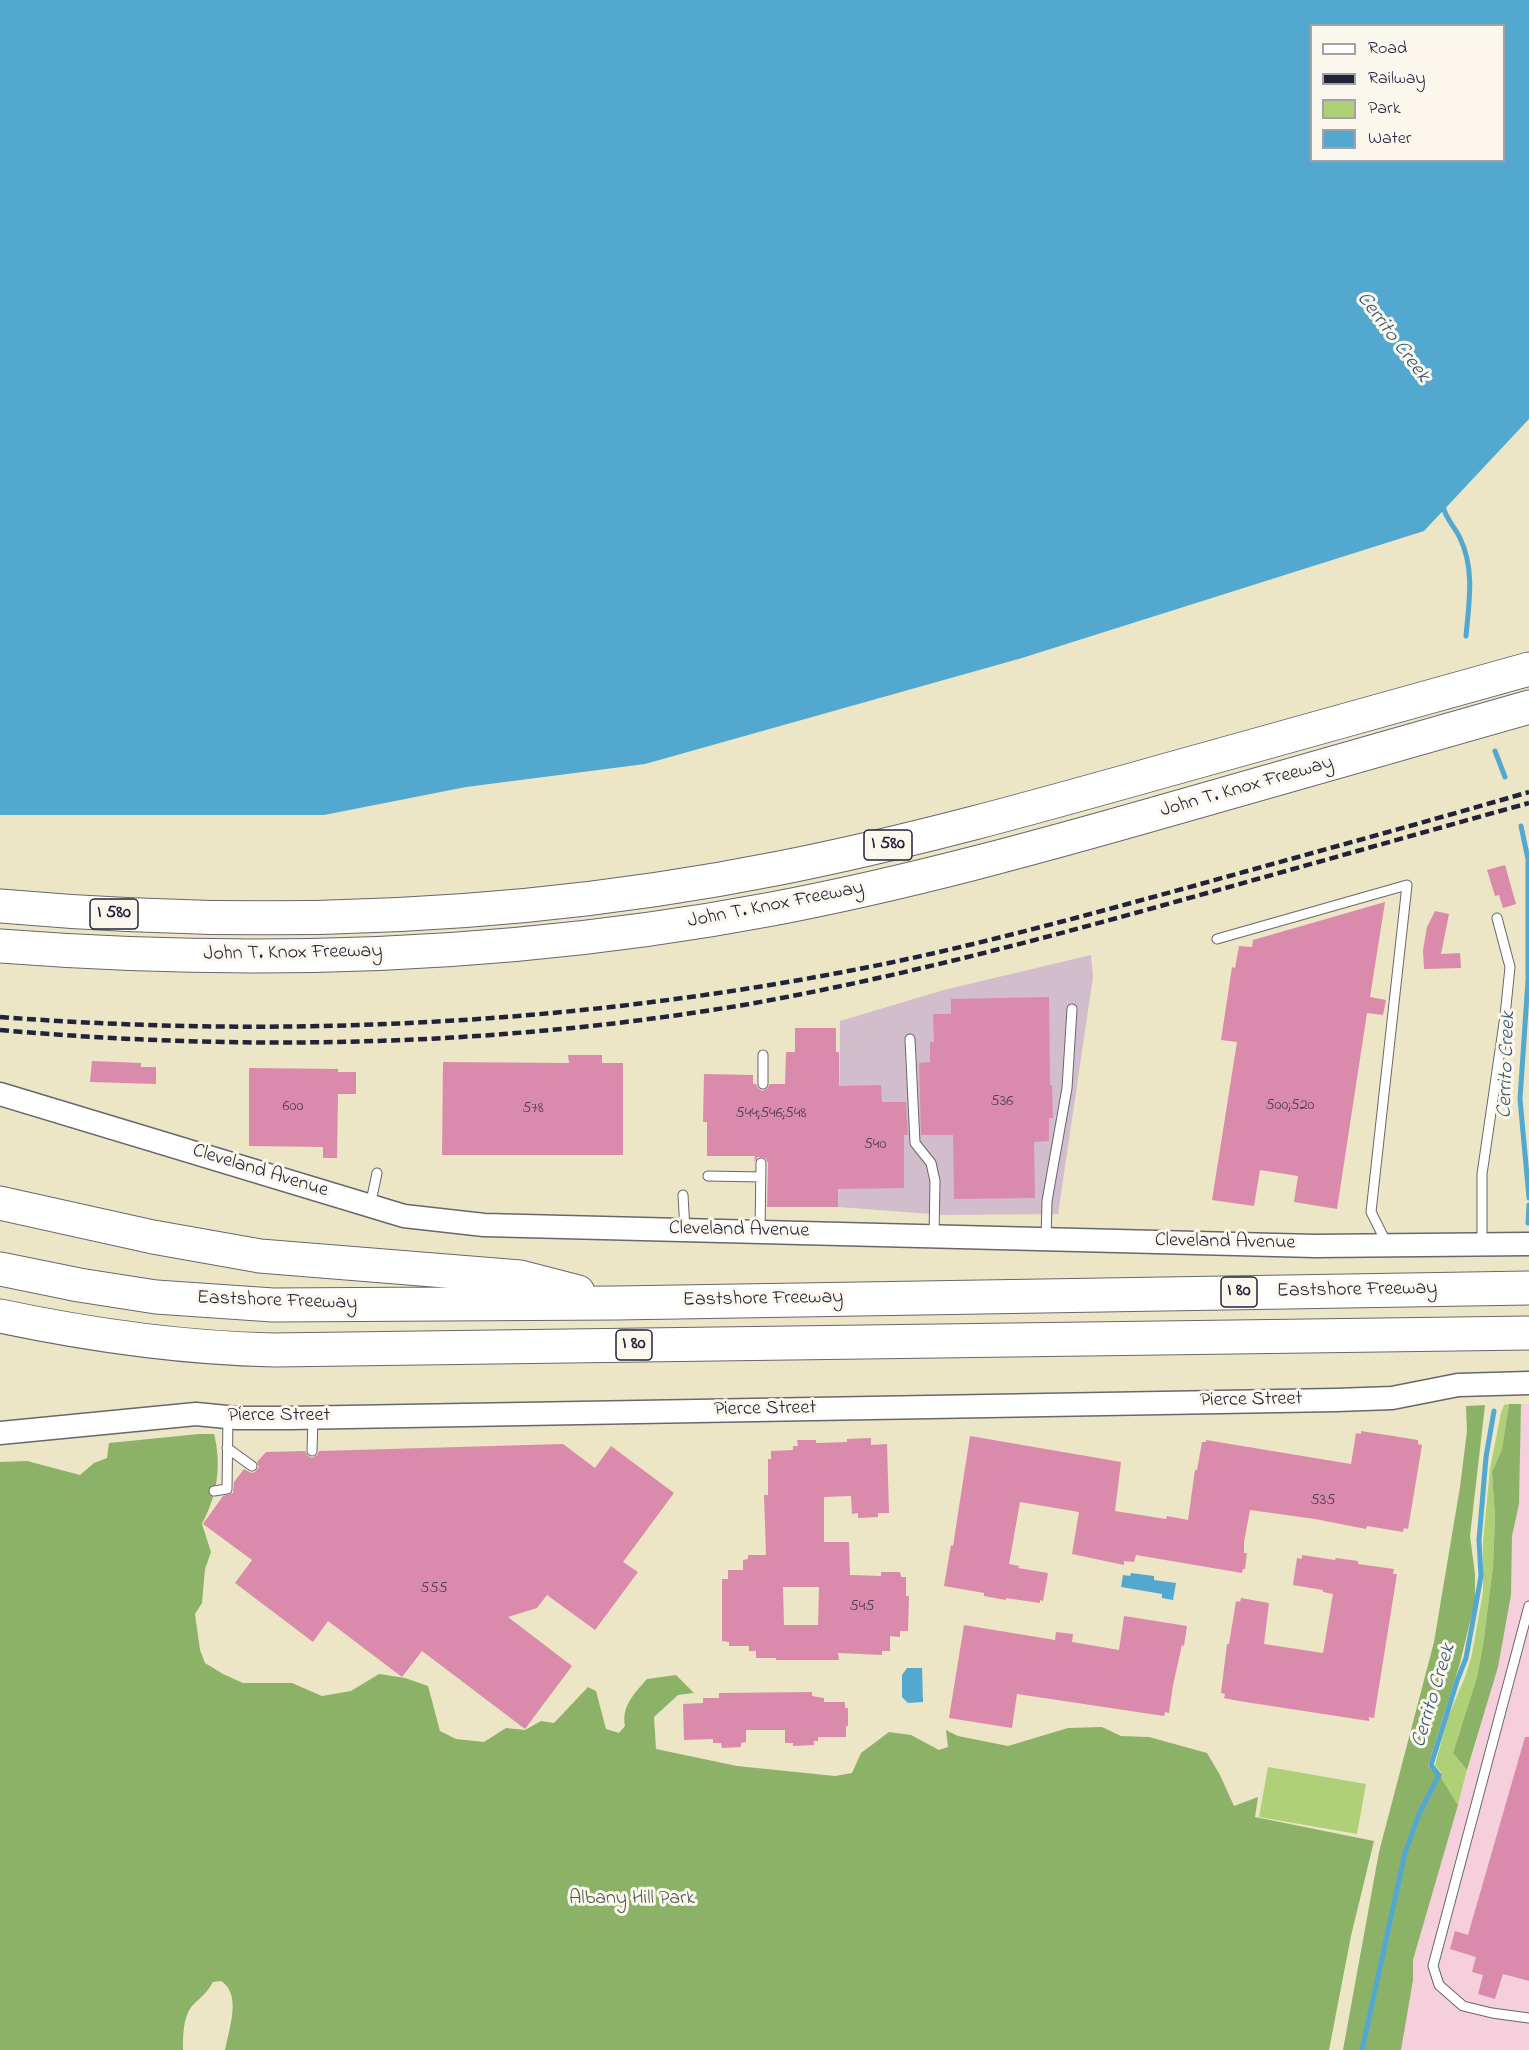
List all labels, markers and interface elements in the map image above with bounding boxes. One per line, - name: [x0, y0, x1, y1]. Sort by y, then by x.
- legend: [1310, 24, 1505, 162]
- text: Road: [1368, 36, 1407, 62]
- text: Railway: [1368, 66, 1425, 92]
- text: Park: [1368, 96, 1401, 122]
- text: Water: [1368, 126, 1411, 152]
- water label: Cerrito Creek: [1350, 288, 1434, 388]
- street label: John T. Knox Freeway: [1158, 752, 1336, 824]
- road number: I 580: [864, 830, 912, 860]
- street label: John T. Knox Freeway: [686, 877, 866, 935]
- road number: I 580: [90, 899, 138, 929]
- street label: John T. Knox Freeway: [203, 940, 383, 968]
- water label: Cerrito Creek: [1494, 1011, 1522, 1119]
- house number: 536: [991, 1092, 1013, 1112]
- house number: 500;520: [1265, 1096, 1315, 1116]
- house number: 600: [283, 1097, 303, 1117]
- house number: 578: [522, 1099, 544, 1119]
- house number: 544;546;548: [735, 1104, 807, 1124]
- house number: 540: [864, 1135, 886, 1155]
- street label: Cleveland Avenue: [189, 1140, 331, 1204]
- street label: Cleveland Avenue: [668, 1218, 810, 1244]
- street label: Cleveland Avenue: [1154, 1230, 1296, 1256]
- road number: I 80: [1221, 1277, 1257, 1307]
- street label: Eastshore Freeway: [1277, 1278, 1437, 1304]
- street label: Eastshore Freeway: [196, 1287, 358, 1317]
- street label: Eastshore Freeway: [683, 1287, 843, 1313]
- road number: I 80: [616, 1330, 652, 1360]
- street label: Pierce Street: [1200, 1388, 1302, 1414]
- street label: Pierce Street: [714, 1397, 816, 1423]
- street label: Pierce Street: [228, 1405, 330, 1429]
- house number: 535: [1311, 1491, 1335, 1511]
- house number: 555: [420, 1579, 448, 1599]
- house number: 545: [850, 1597, 874, 1617]
- water label: Cerrito Creek: [1407, 1641, 1463, 1751]
- park label: Albany Hill Park: [569, 1888, 695, 1912]

